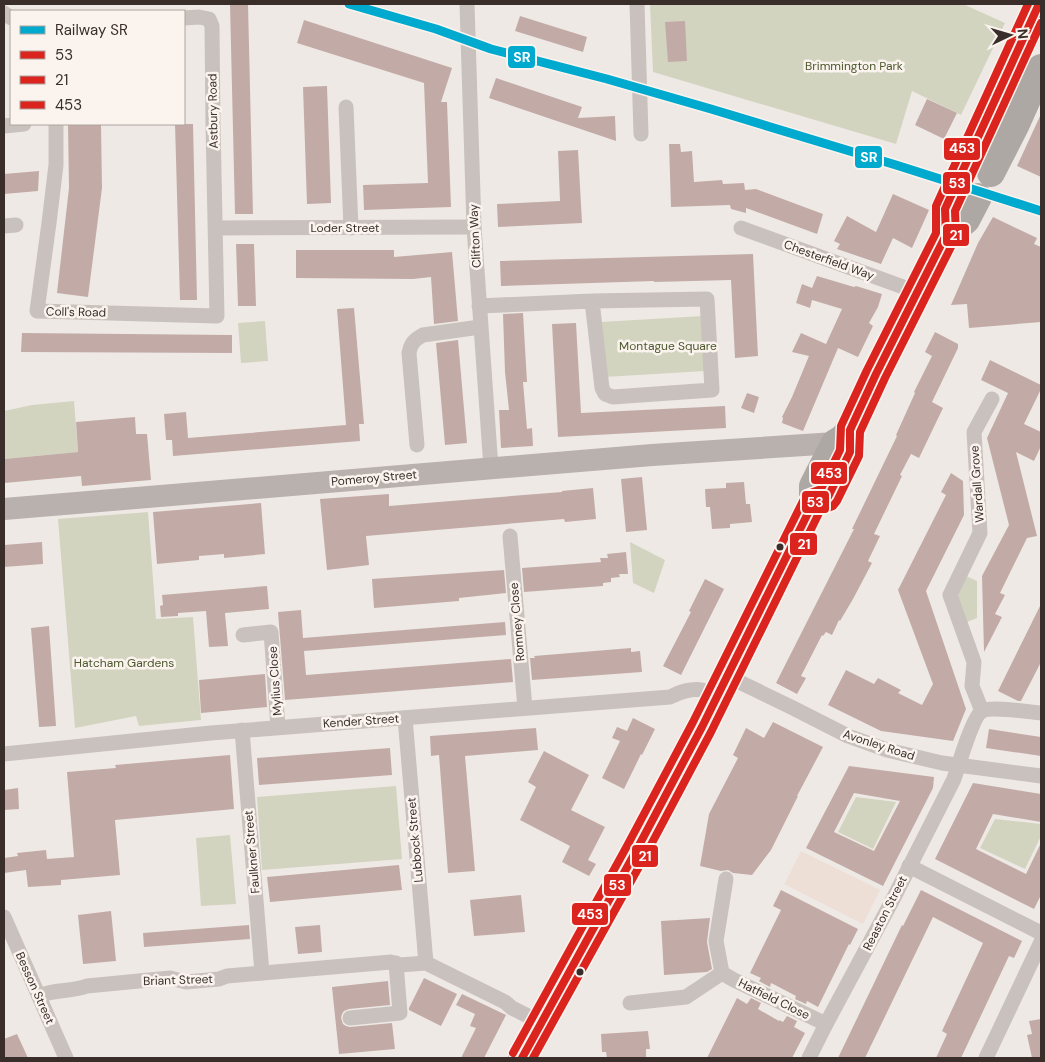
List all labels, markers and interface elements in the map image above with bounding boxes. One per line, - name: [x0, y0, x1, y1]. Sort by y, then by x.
- legend: [10, 10, 185, 125]
- north arrow: [985, 10, 1035, 60]
- text: Railway SR: [55, 20, 128, 40]
- text: N: [1014, 28, 1032, 40]
- text: 53: [55, 45, 73, 65]
- line badge: SR: [507, 45, 536, 69]
- text: SR: [513, 48, 531, 66]
- park label: Brimmington Park: [805, 58, 903, 74]
- text: 21: [55, 70, 68, 90]
- street label: Astbury Road: [204, 73, 222, 149]
- text: 453: [55, 95, 82, 115]
- line badge: 453: [943, 137, 981, 161]
- text: 453: [949, 139, 975, 157]
- line badge: SR: [854, 145, 883, 169]
- text: SR: [860, 148, 878, 166]
- line badge: 53: [942, 171, 971, 195]
- text: 53: [948, 174, 966, 192]
- street label: Clifton Way: [465, 203, 485, 268]
- street label: Loder Street: [310, 220, 380, 236]
- line badge: 21: [942, 223, 970, 247]
- text: 21: [949, 226, 963, 244]
- street label: Chesterfield Way: [782, 236, 877, 284]
- street label: Coll's Road: [46, 303, 106, 321]
- park label: Montague Square: [619, 338, 717, 354]
- street label: Wardall Grove: [966, 445, 988, 523]
- line badge: 453: [810, 461, 848, 485]
- text: 453: [816, 464, 842, 482]
- street label: Pomeroy Street: [330, 466, 418, 490]
- line badge: 53: [801, 490, 830, 514]
- text: 53: [806, 493, 824, 511]
- line badge: 21: [789, 532, 818, 556]
- text: 21: [797, 535, 811, 553]
- unlabelled marker: [775, 542, 785, 552]
- street label: Romney Close: [506, 582, 528, 662]
- street label: Mylius Close: [265, 646, 285, 716]
- park label: Hatcham Gardens: [74, 655, 174, 671]
- street label: Kender Street: [322, 710, 400, 732]
- street label: Avonley Road: [841, 726, 917, 764]
- street label: Lubbock Street: [403, 796, 427, 883]
- street label: Faulkner Street: [240, 809, 264, 894]
- line badge: 21: [631, 844, 659, 868]
- text: 21: [638, 847, 652, 865]
- line badge: 53: [603, 873, 632, 897]
- street label: Reaston Street: [859, 873, 911, 953]
- text: 53: [608, 876, 626, 894]
- line badge: 453: [571, 902, 609, 926]
- text: 453: [577, 905, 603, 923]
- street label: Besson Street: [12, 949, 58, 1027]
- unlabelled marker: [575, 967, 585, 977]
- street label: Briant Street: [143, 971, 213, 989]
- street label: Hatfield Close: [736, 975, 812, 1023]

